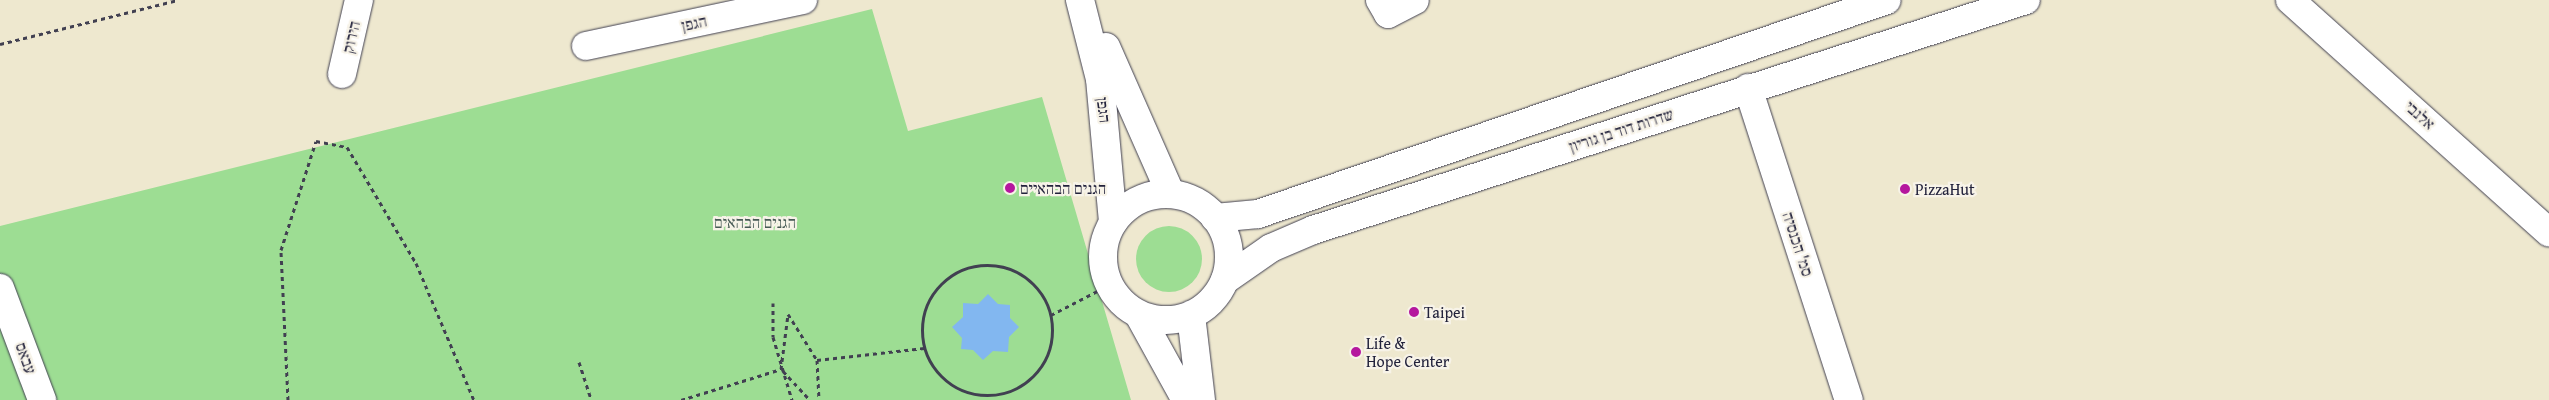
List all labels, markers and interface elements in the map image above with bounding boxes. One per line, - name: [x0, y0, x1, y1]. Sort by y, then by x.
- street label: הגפן: [679, 11, 709, 35]
- street label: הירוק: [338, 19, 364, 55]
- street label: הגפן: [1093, 96, 1115, 124]
- street label: אלנבי: [2401, 97, 2439, 133]
- street label: שדרות דוד בן גוריון: [1566, 104, 1676, 156]
- place label: הגנים הבהאיים: [1020, 178, 1106, 198]
- place label: PizzaHut: [1915, 179, 1975, 199]
- marker: הגנים הבהאיים: [1004, 182, 1016, 194]
- marker: PizzaHut: [1899, 183, 1911, 195]
- street label: סמ' הכנסיה: [1779, 209, 1817, 279]
- park label: הגנים הבהאים: [714, 212, 796, 232]
- place label: Taipei: [1424, 302, 1465, 322]
- marker: Taipei: [1408, 306, 1420, 318]
- place label: Life & Hope Center: [1366, 333, 1449, 371]
- street label: עבאס: [12, 340, 40, 376]
- marker: Life & Hope Center: [1350, 346, 1362, 358]

